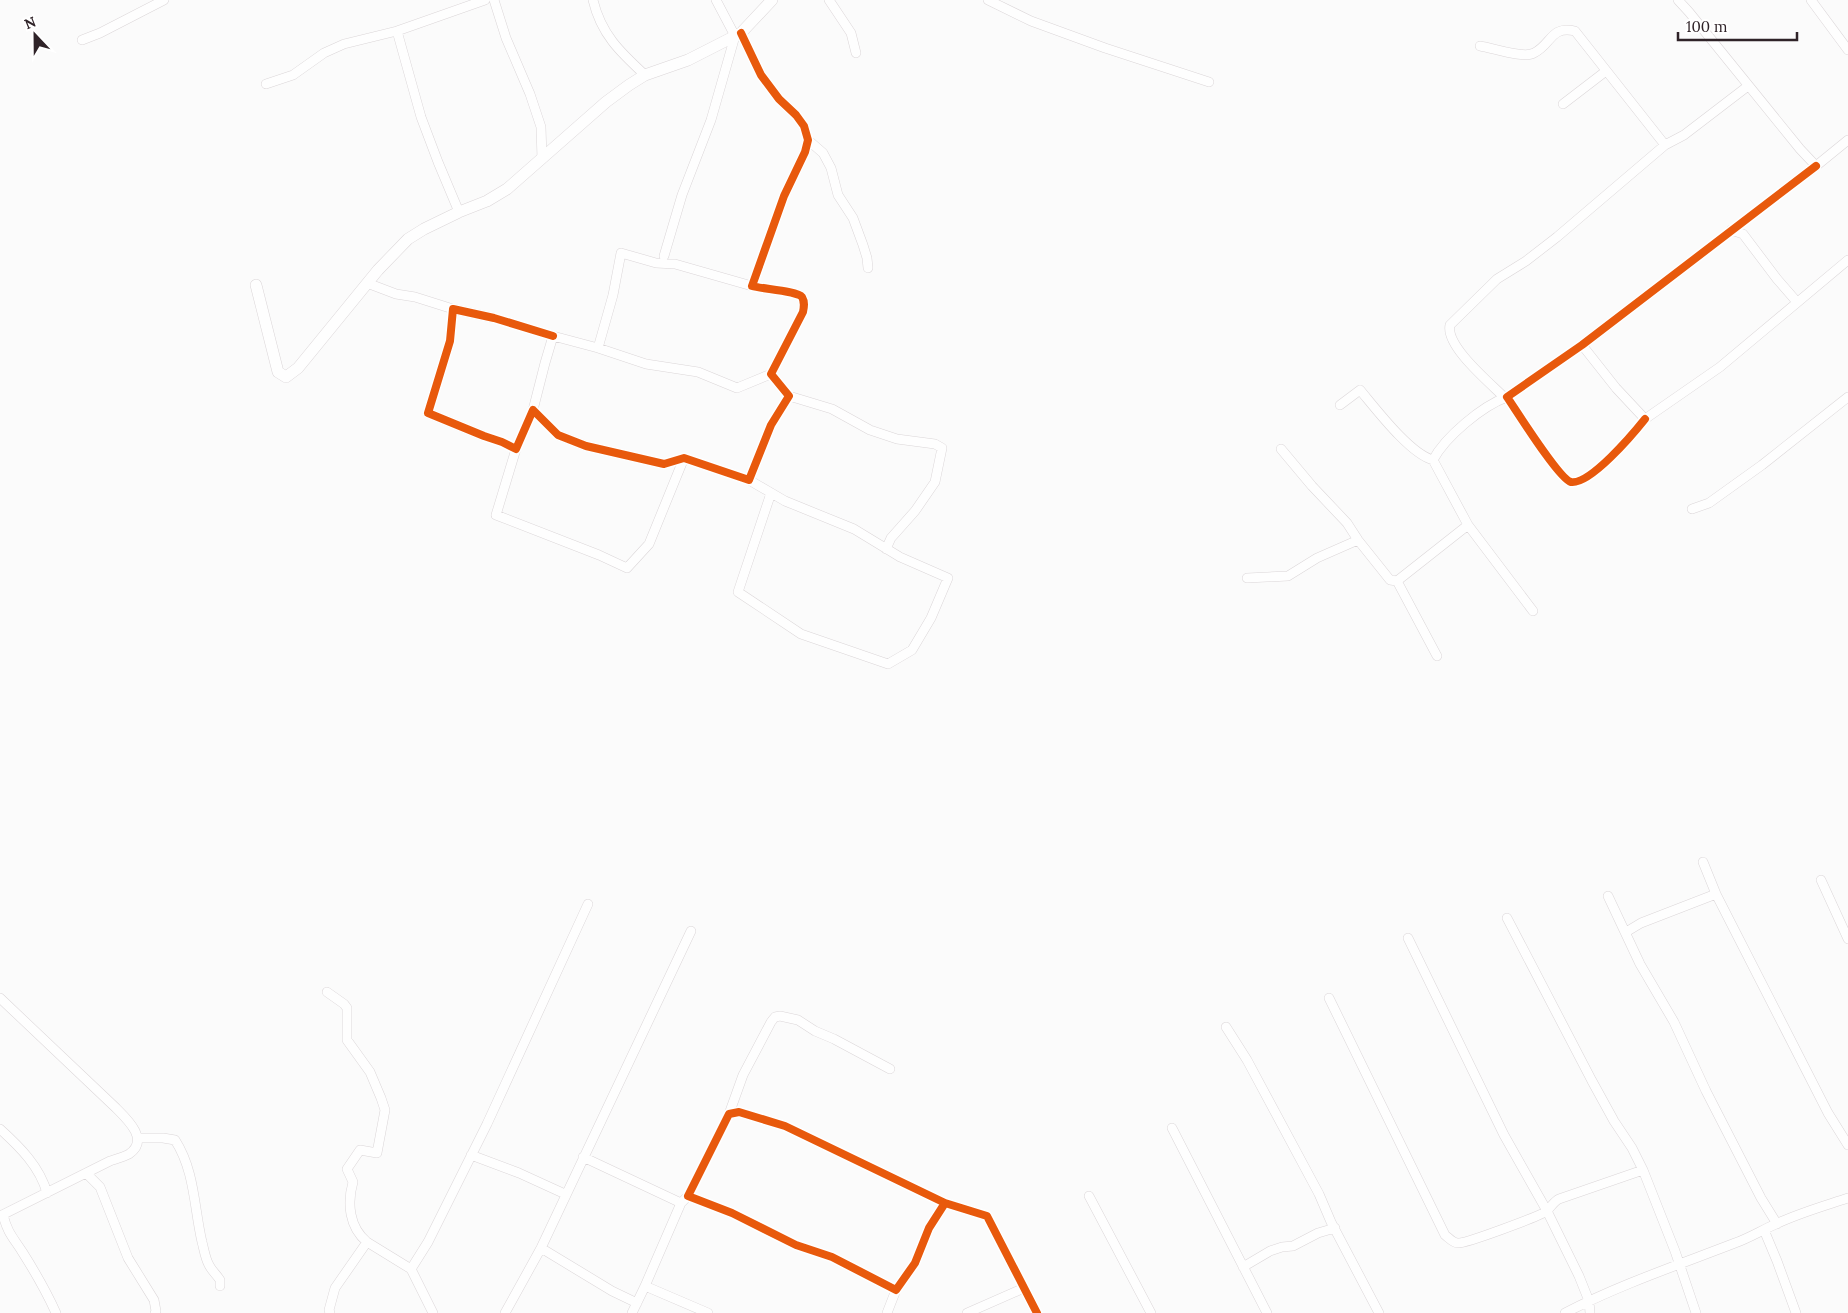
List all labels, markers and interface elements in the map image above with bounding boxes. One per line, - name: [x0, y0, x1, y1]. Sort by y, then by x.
- north arrow: [10, 10, 60, 60]
- scale bar: [1678, 10, 1797, 42]
- text: N: [22, 13, 39, 33]
- text: 100 m: [1686, 17, 1727, 36]

